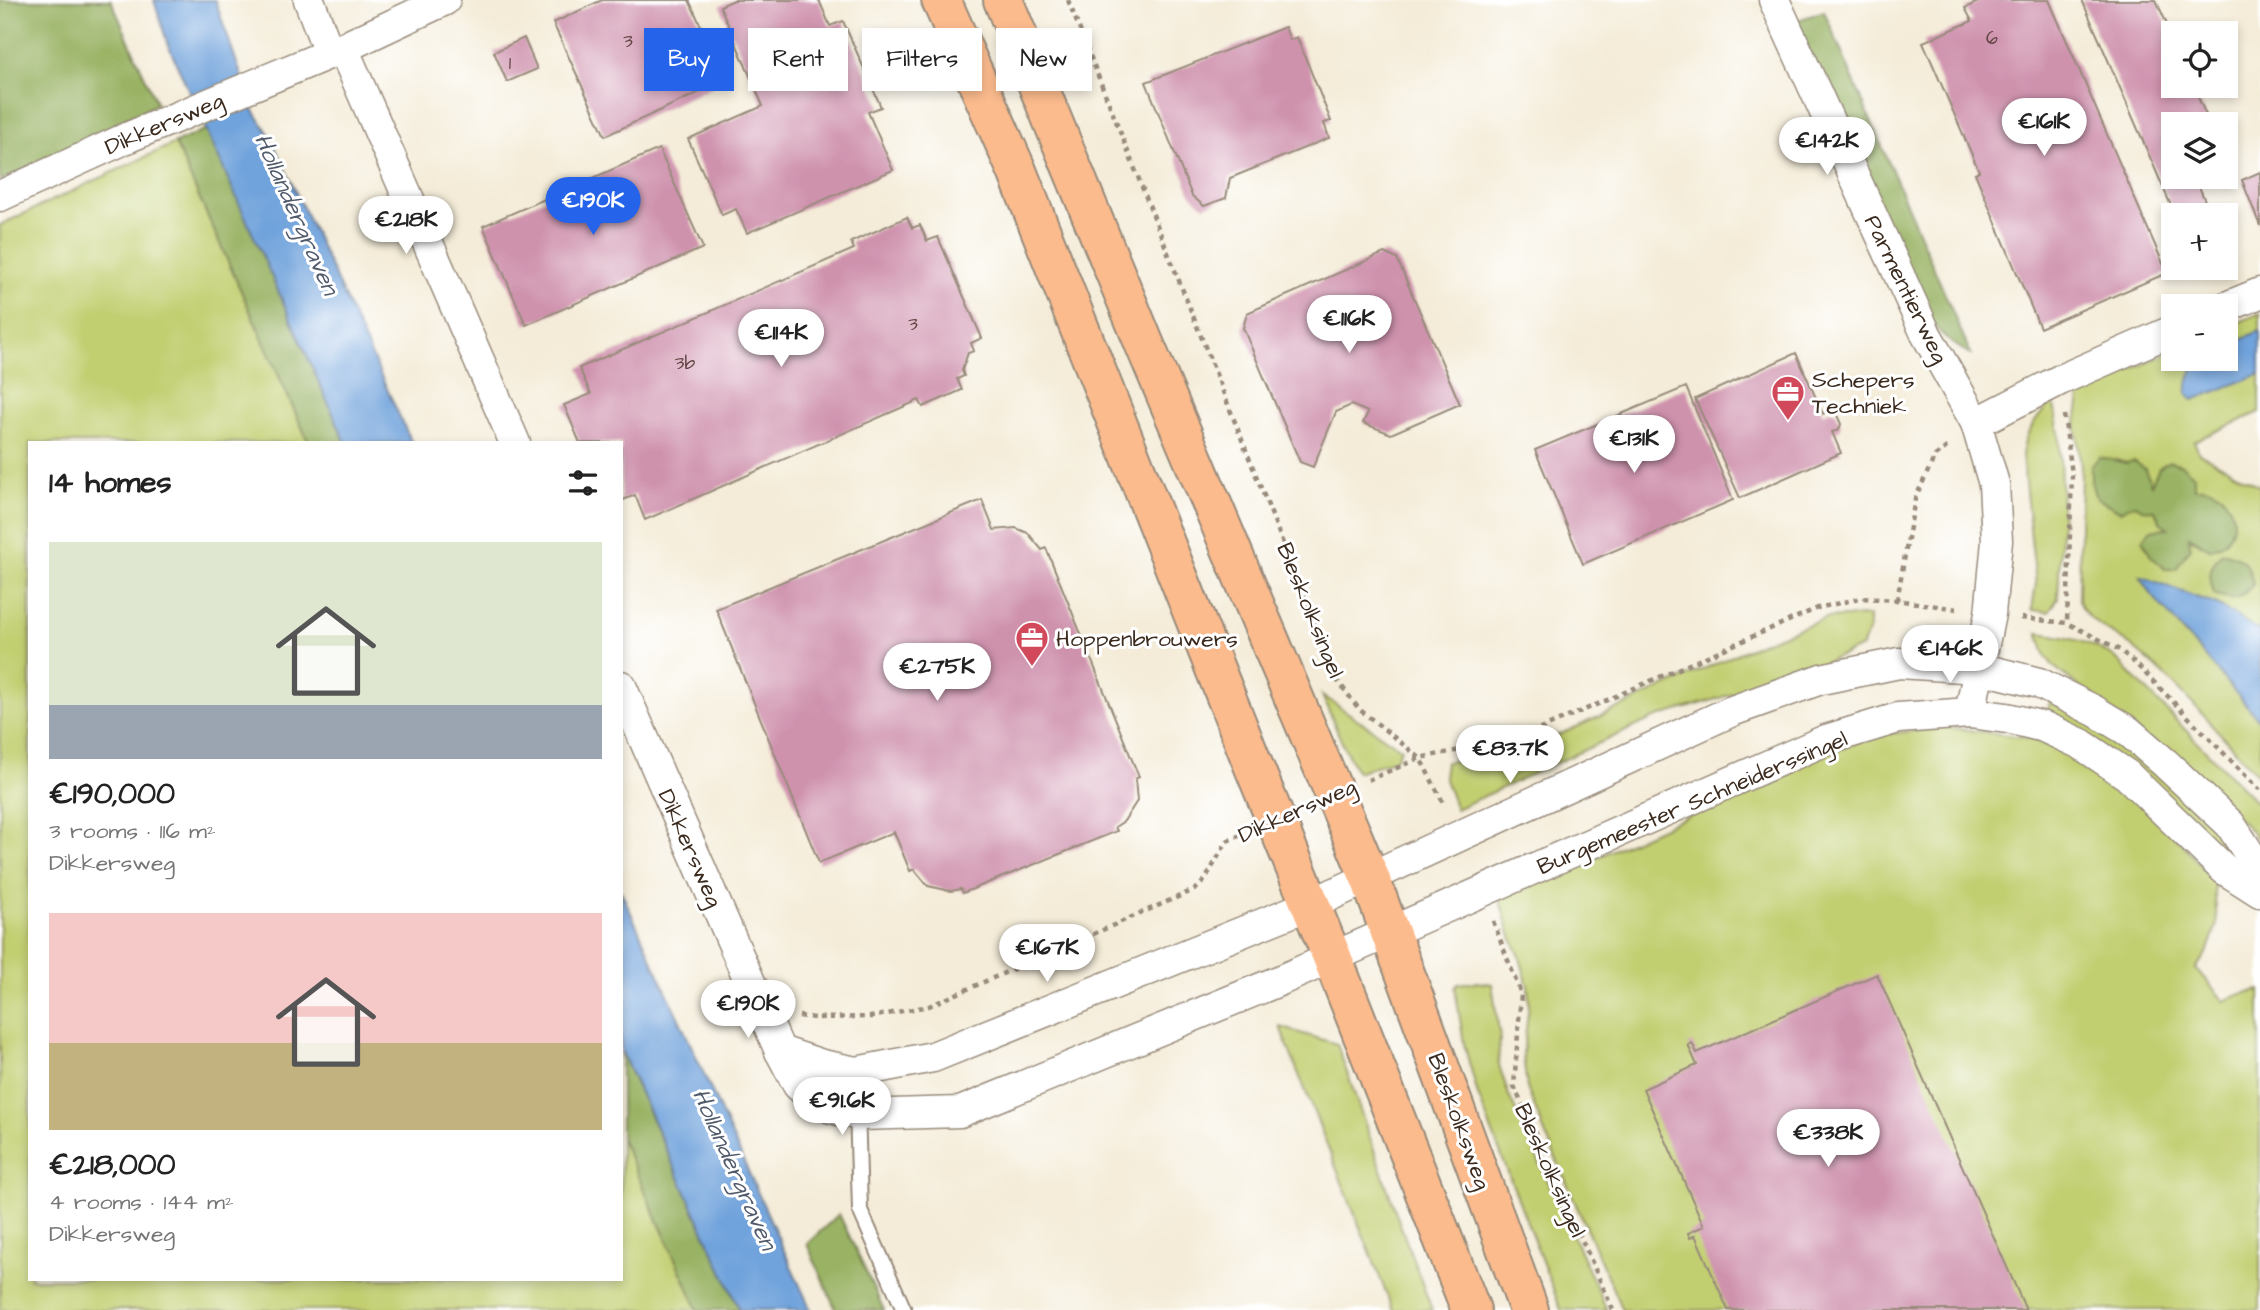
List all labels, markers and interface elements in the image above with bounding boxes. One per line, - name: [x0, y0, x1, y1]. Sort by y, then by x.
- map controls: [2161, 21, 2238, 371]
- button: locate: [2161, 21, 2238, 98]
- house number: 6: [1986, 25, 1998, 52]
- house number: 3: [623, 28, 633, 55]
- chip: Buy: [644, 28, 734, 91]
- chip: Rent: [748, 28, 848, 91]
- chip: Filters: [862, 28, 982, 91]
- chip: New: [996, 28, 1092, 91]
- house number: 1: [509, 50, 512, 77]
- street label: Dikkersweg: [100, 84, 229, 164]
- pin: €161K: [1995, 99, 2093, 158]
- text: €161K: [2018, 105, 2070, 137]
- button: layers: [2161, 112, 2238, 189]
- pin: €142K: [1778, 118, 1876, 177]
- text: €142K: [1795, 124, 1859, 156]
- water label: Hollandergraven: [244, 128, 348, 303]
- pin: €190K: [544, 177, 642, 237]
- text: €190K: [562, 184, 624, 216]
- pin: €218K: [357, 196, 455, 256]
- text: €218K: [374, 203, 438, 235]
- button: +: [2161, 203, 2238, 280]
- street label: Parmentierweg: [1855, 210, 1956, 370]
- button: −: [2161, 294, 2238, 371]
- pin: €116K: [1300, 296, 1398, 355]
- text: €116K: [1323, 302, 1375, 334]
- pin: €114K: [732, 310, 830, 369]
- house number: 3: [908, 311, 918, 338]
- text: €114K: [754, 316, 808, 348]
- house number: 3b: [675, 350, 695, 377]
- place label: Schepers Techniek: [1812, 364, 1915, 422]
- office icon: Schepers Techniek: [1769, 373, 1807, 422]
- pin: €131K: [1585, 416, 1683, 475]
- text: €131K: [1609, 422, 1659, 454]
- text: 14 homes: [49, 462, 172, 504]
- icon: filters: [564, 464, 602, 502]
- street label: Bleskolksingel: [1267, 538, 1352, 683]
- icon: home: [263, 588, 389, 714]
- office icon: Hoppenbrouwers: [1013, 619, 1051, 668]
- place label: Hoppenbrouwers: [1056, 623, 1238, 655]
- pin: €146K: [1901, 626, 1999, 685]
- text: €146K: [1917, 632, 1983, 664]
- pin: €275K: [888, 644, 986, 703]
- text: €275K: [899, 650, 975, 682]
- street label: Burgemeester Schneiderssingel: [1532, 723, 1853, 884]
- pin: €83.7K: [1453, 726, 1567, 785]
- text: €83.7K: [1472, 732, 1548, 764]
- street label: Dikkersweg: [1233, 771, 1362, 852]
- text: €190,000: [49, 773, 175, 815]
- street label: Dikkersweg: [649, 784, 730, 913]
- text: 3 rooms · 116 m²: [49, 815, 216, 847]
- text: Dikkersweg: [49, 847, 175, 879]
- pin: €167K: [998, 925, 1096, 984]
- text: €167K: [1015, 931, 1079, 963]
- icon: home: [263, 959, 389, 1085]
- pin: €190K: [699, 981, 797, 1040]
- text: €190K: [717, 987, 779, 1019]
- street label: Bleskolksweg: [1419, 1049, 1499, 1195]
- pin: €91.6K: [785, 1078, 899, 1137]
- water label: Hollandergraven: [682, 1083, 786, 1258]
- text: €91.6K: [809, 1084, 875, 1116]
- street label: Bleskolksingel: [1505, 1098, 1594, 1243]
- pin: €338K: [1779, 1110, 1877, 1169]
- text: €338K: [1793, 1116, 1863, 1148]
- text: €218,000: [49, 1144, 175, 1186]
- text: 4 rooms · 144 m²: [49, 1186, 234, 1218]
- text: Dikkersweg: [49, 1218, 175, 1250]

